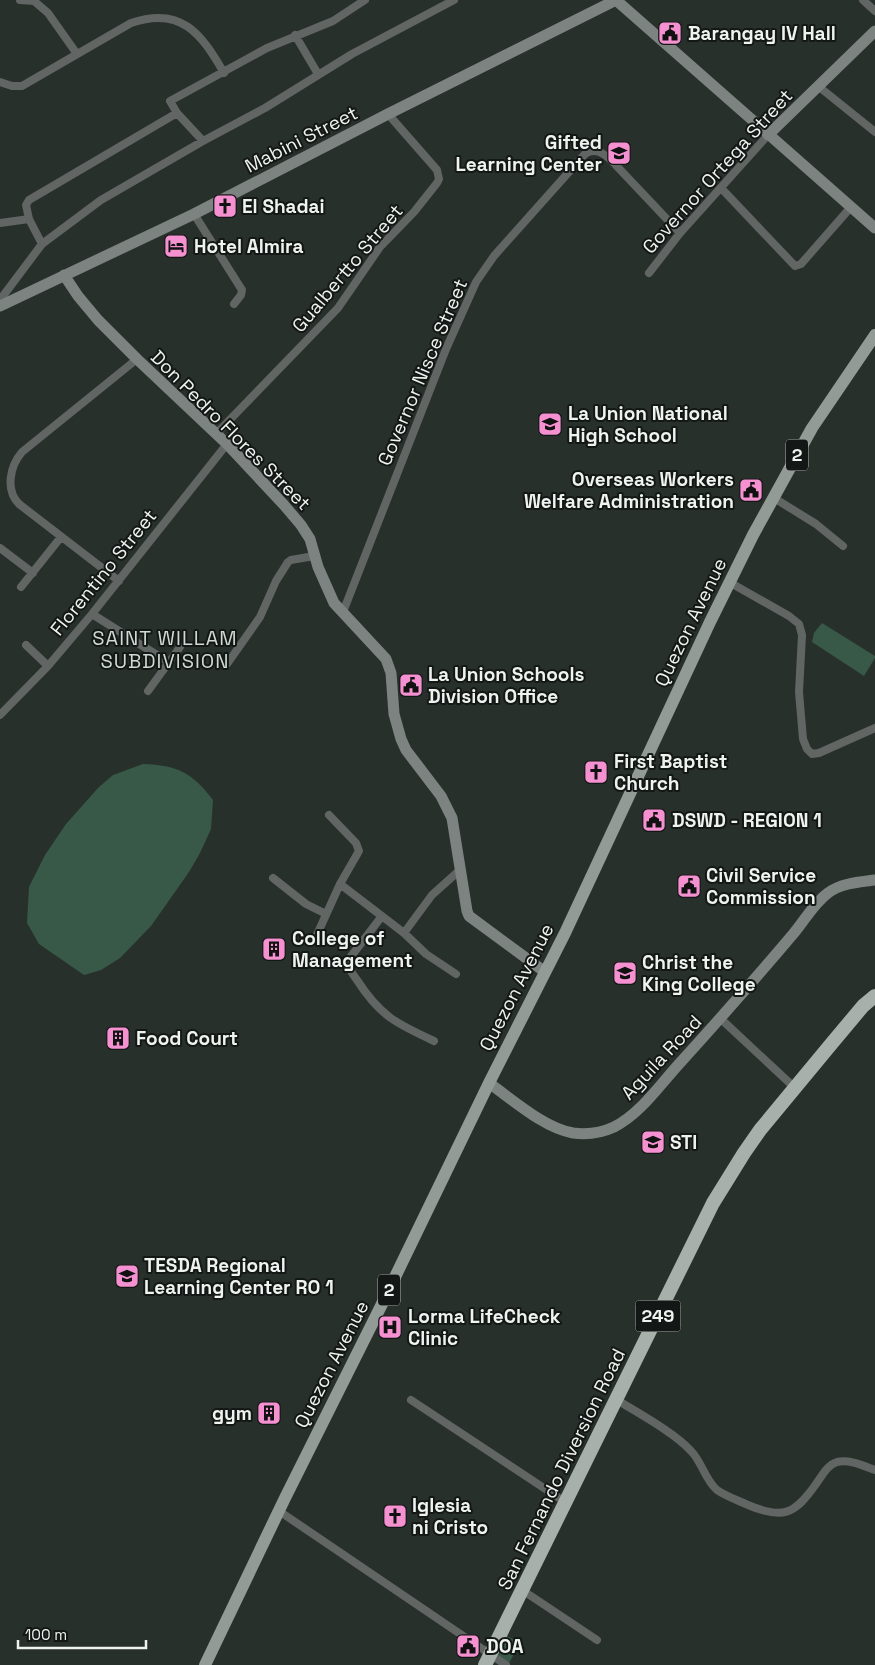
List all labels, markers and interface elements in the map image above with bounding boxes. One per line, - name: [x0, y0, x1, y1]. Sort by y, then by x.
- public building icon: Barangay IV Hall: [657, 20, 683, 46]
- place label: Barangay IV Hall: [688, 21, 836, 46]
- street label: Governor Ortega Street: [637, 84, 798, 259]
- street label: Mabini Street: [241, 100, 362, 179]
- place label: Gifted Learning Center: [455, 130, 602, 177]
- school or university icon: Gifted Learning Center: [606, 140, 632, 166]
- church icon: El Shadai: [212, 193, 238, 219]
- place label: El Shadai: [242, 194, 325, 219]
- street label: Gualbertto Street: [286, 199, 408, 338]
- hotel icon: Hotel Almira: [163, 233, 189, 259]
- place label: Hotel Almira: [194, 234, 303, 259]
- street label: Governor Nisce Street: [372, 275, 473, 469]
- street label: Don Pedro Flores Street: [145, 345, 316, 516]
- place label: La Union National High School: [568, 401, 728, 448]
- school or university icon: La Union National High School: [537, 411, 563, 437]
- road number: 2: [786, 440, 808, 470]
- place label: Overseas Workers Welfare Administration: [524, 467, 734, 514]
- public building icon: Overseas Workers Welfare Administration: [738, 477, 764, 503]
- street label: Florentino Street: [45, 504, 162, 641]
- street label: Quezon Avenue: [649, 554, 732, 691]
- district label: SAINT WILLAM SUBDIVISION: [92, 625, 238, 674]
- place label: La Union Schools Division Office: [428, 662, 584, 709]
- public building icon: La Union Schools Division Office: [398, 672, 424, 698]
- place label: First Baptist Church: [614, 749, 727, 796]
- church icon: First Baptist Church: [583, 759, 609, 785]
- public building icon: DSWD - REGION 1: [641, 807, 667, 833]
- place label: DSWD - REGION 1: [672, 808, 822, 833]
- place label: Civil Service Commission: [706, 863, 816, 910]
- public building icon: Civil Service Commission: [676, 873, 702, 899]
- street label: Quezon Avenue: [474, 919, 559, 1055]
- place label: College of Management: [292, 926, 413, 973]
- building icon: College of Management: [261, 936, 287, 962]
- place label: Christ the King College: [642, 950, 756, 997]
- school or university icon: Christ the King College: [612, 960, 638, 986]
- street label: Aguila Road: [616, 1009, 707, 1105]
- building icon: Food Court: [105, 1025, 131, 1051]
- place label: Food Court: [136, 1026, 238, 1051]
- school or university icon: STI: [640, 1129, 666, 1155]
- place label: STI: [670, 1130, 697, 1155]
- place label: TESDA Regional Learning Center RO 1: [144, 1253, 334, 1300]
- school or university icon: TESDA Regional Learning Center RO 1: [114, 1263, 140, 1289]
- road number: 2: [378, 1274, 400, 1306]
- street label: Quezon Avenue: [289, 1296, 374, 1432]
- road number: 249: [636, 1300, 680, 1332]
- place label: Lorma LifeCheck Clinic: [408, 1304, 561, 1351]
- hospital icon: Lorma LifeCheck Clinic: [377, 1314, 403, 1340]
- street label: San Fernando Diversion Road: [492, 1344, 631, 1594]
- building icon: gym: [256, 1400, 282, 1426]
- place label: gym: [212, 1401, 252, 1426]
- place label: Iglesia ni Cristo: [412, 1493, 488, 1540]
- church icon: Iglesia ni Cristo: [382, 1503, 408, 1529]
- scale bar: [18, 1618, 145, 1650]
- text: 100 m: [25, 1625, 67, 1644]
- public building icon: DOA: [455, 1633, 481, 1659]
- place label: DOA: [486, 1634, 523, 1659]

